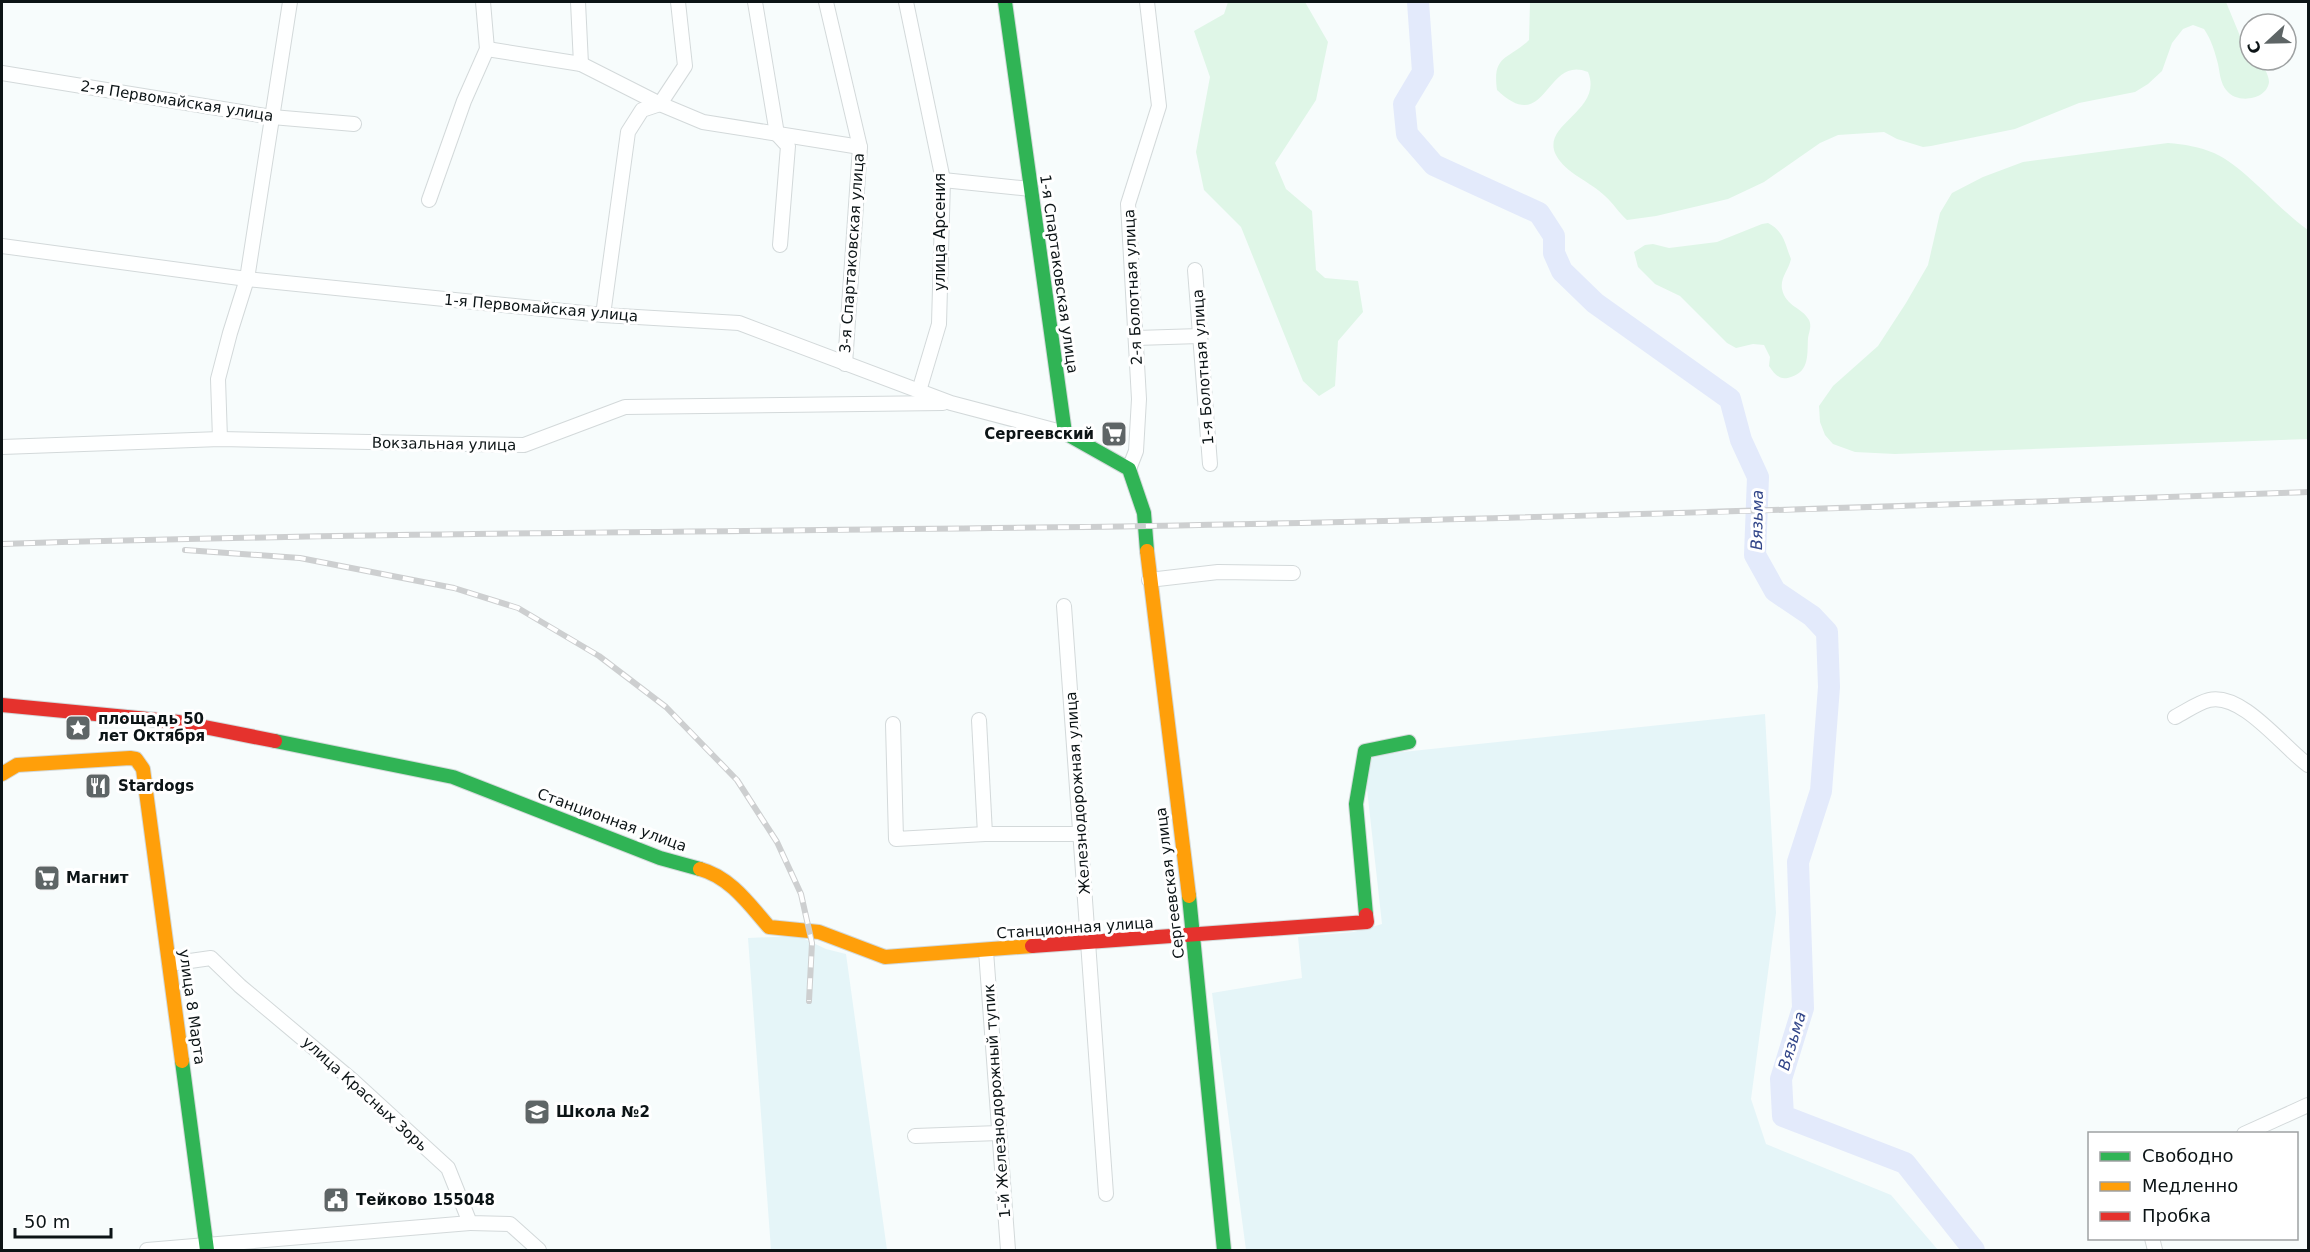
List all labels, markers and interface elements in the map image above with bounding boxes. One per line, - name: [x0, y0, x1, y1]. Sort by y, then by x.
- north arrow: [2238, 12, 2298, 72]
- text: С: [2244, 38, 2266, 56]
- street label: 2-я Первомайская улица: [79, 77, 275, 125]
- street label: 3-я Спартаковская улица: [836, 152, 868, 354]
- street label: улица Арсения: [931, 173, 949, 291]
- street label: 1-я Спартаковская улица: [1036, 173, 1082, 375]
- street label: 2-я Болотная улица: [1120, 209, 1146, 365]
- street label: 1-я Болотная улица: [1189, 288, 1217, 446]
- street label: 1-я Первомайская улица: [443, 291, 639, 325]
- supermarket icon: Сергеевский: [1099, 419, 1129, 449]
- place label: Сергеевский: [984, 425, 1094, 443]
- street label: Вокзальная улица: [372, 434, 516, 454]
- water label: Вязьма: [1747, 490, 1767, 550]
- street label: Железнодорожная улица: [1062, 691, 1094, 895]
- place label: площадь 50 лет Октября: [98, 710, 205, 745]
- place icon: площадь 50 лет Октября: [63, 713, 93, 743]
- restaurant icon: Stardogs: [83, 771, 113, 801]
- place label: Stardogs: [118, 777, 194, 795]
- street label: Станционная улица: [535, 785, 689, 855]
- street label: Сергеевская улица: [1152, 806, 1188, 960]
- supermarket icon: Магнит: [32, 863, 62, 893]
- place label: Магнит: [66, 869, 129, 887]
- street label: Станционная улица: [996, 914, 1154, 942]
- street label: улица 8 Марта: [175, 948, 209, 1066]
- street label: 1-й Железнодорожный тупик: [980, 983, 1014, 1219]
- water label: Вязьма: [1774, 1009, 1810, 1073]
- street label: улица Красных Зорь: [299, 1033, 431, 1155]
- school or university icon: Школа №2: [522, 1097, 552, 1127]
- place label: Школа №2: [556, 1103, 650, 1121]
- legend: [2088, 1132, 2298, 1240]
- text: Свободно: [2142, 1145, 2234, 1166]
- text: Медленно: [2142, 1175, 2238, 1196]
- public building icon: Тейково 155048: [321, 1185, 351, 1215]
- place label: Тейково 155048: [356, 1191, 495, 1209]
- scale bar: [15, 1201, 111, 1239]
- text: Пробка: [2142, 1205, 2211, 1226]
- text: 50 m: [24, 1211, 70, 1232]

